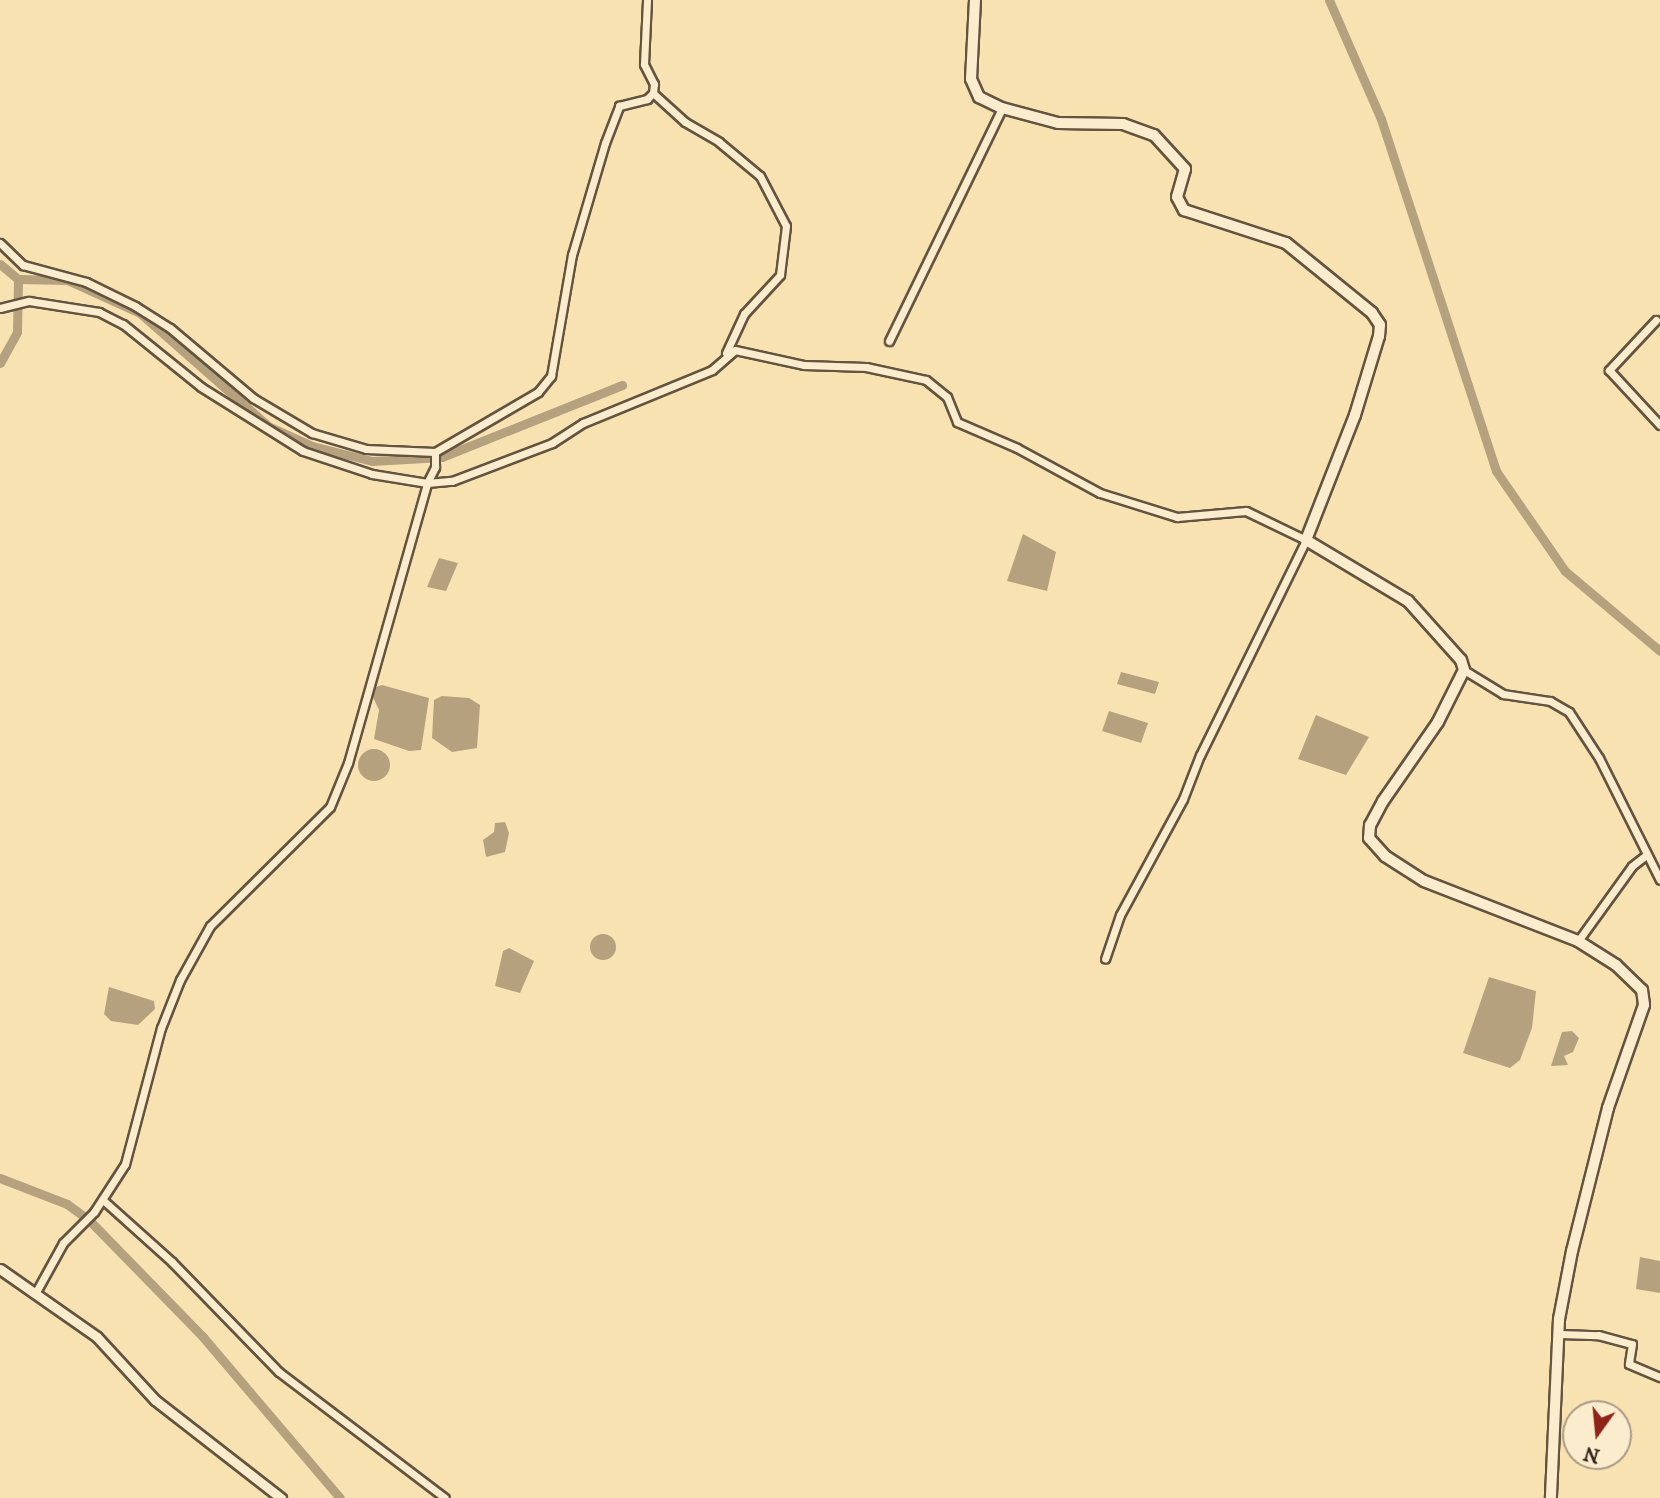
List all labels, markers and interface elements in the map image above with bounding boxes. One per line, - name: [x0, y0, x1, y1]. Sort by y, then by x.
- north arrow: [1562, 1400, 1632, 1470]
- text: N: [1581, 1441, 1602, 1467]

